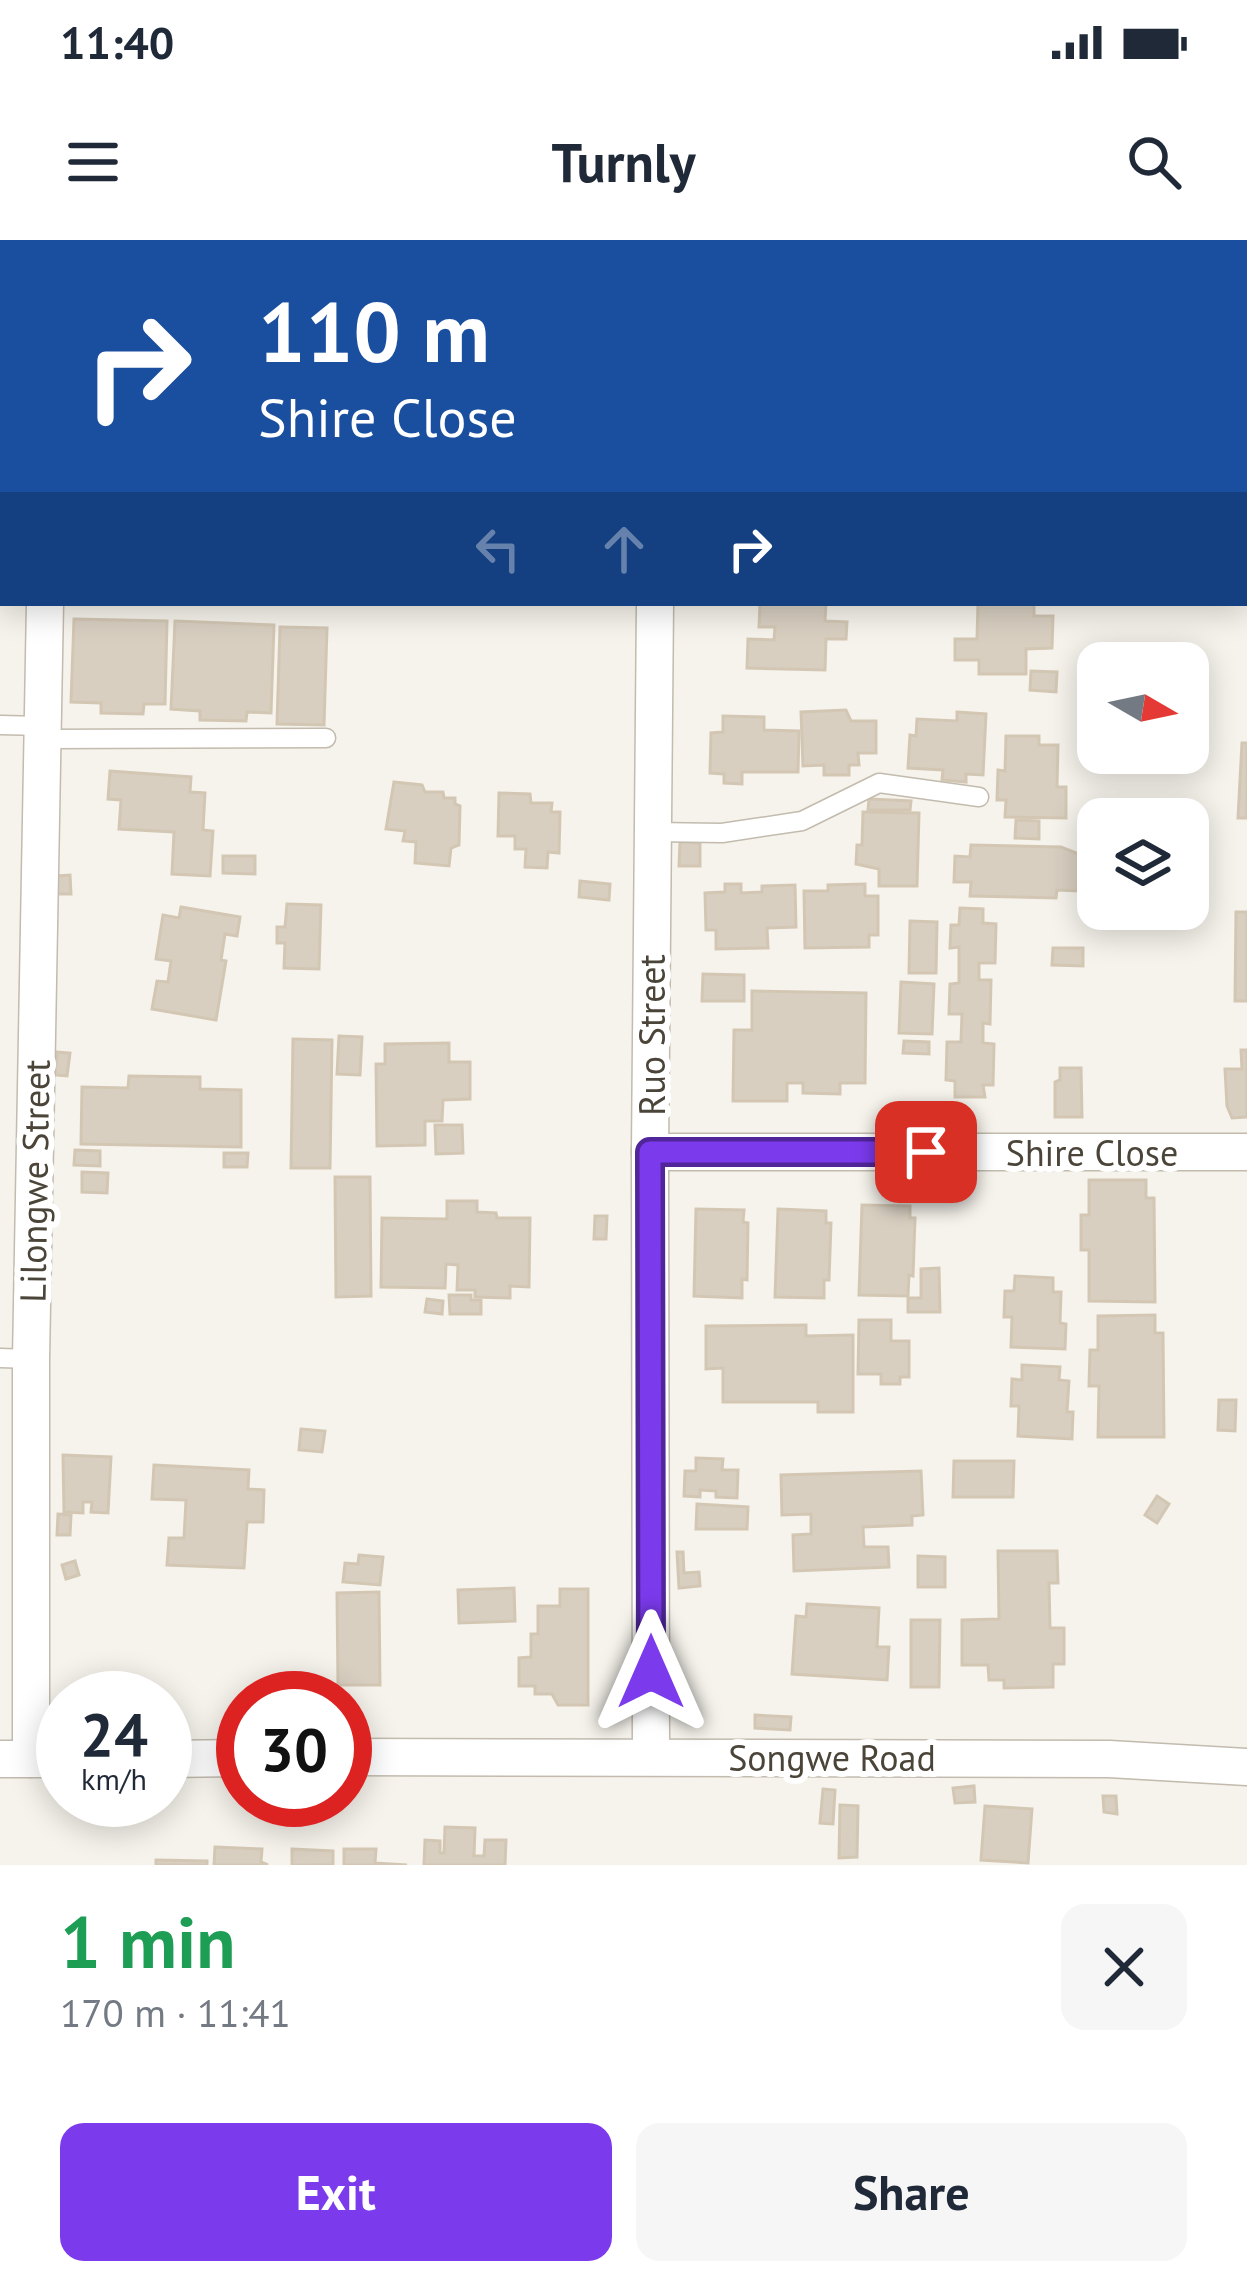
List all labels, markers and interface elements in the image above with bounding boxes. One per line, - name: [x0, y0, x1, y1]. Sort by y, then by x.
- text: 11:40: [60, 13, 174, 71]
- text: Turnly: [551, 127, 696, 197]
- icon: menu: [60, 129, 126, 195]
- icon: search: [1121, 129, 1187, 195]
- text: 110 m: [258, 276, 490, 385]
- icon: right: [60, 288, 216, 444]
- text: Shire Close: [258, 382, 517, 452]
- icon: left: [465, 516, 531, 582]
- icon: ahead: [591, 516, 657, 582]
- icon: right: [717, 516, 783, 582]
- north arrow: [1077, 642, 1209, 774]
- map controls: [1077, 642, 1209, 930]
- button: layers: [1077, 798, 1209, 930]
- street label: Ruo Street: [628, 954, 675, 1116]
- street label: Lilongwe Street: [8, 1059, 60, 1303]
- pin: [875, 1101, 977, 1203]
- icon: arrive: [893, 1119, 959, 1185]
- street label: Shire Close: [1006, 1129, 1178, 1176]
- position arrow: [588, 1609, 714, 1735]
- speed limit sign: 30: [216, 1671, 372, 1827]
- text: 24: [80, 1695, 148, 1773]
- street label: Songwe Road: [728, 1734, 936, 1781]
- text: km/h: [81, 1759, 147, 1798]
- text: 1 min: [60, 1895, 236, 1988]
- button: close: [1061, 1904, 1187, 2030]
- text: 170 m · 11:41: [60, 1987, 291, 2038]
- button: Exit: [60, 2123, 612, 2261]
- button: Share: [636, 2123, 1187, 2261]

